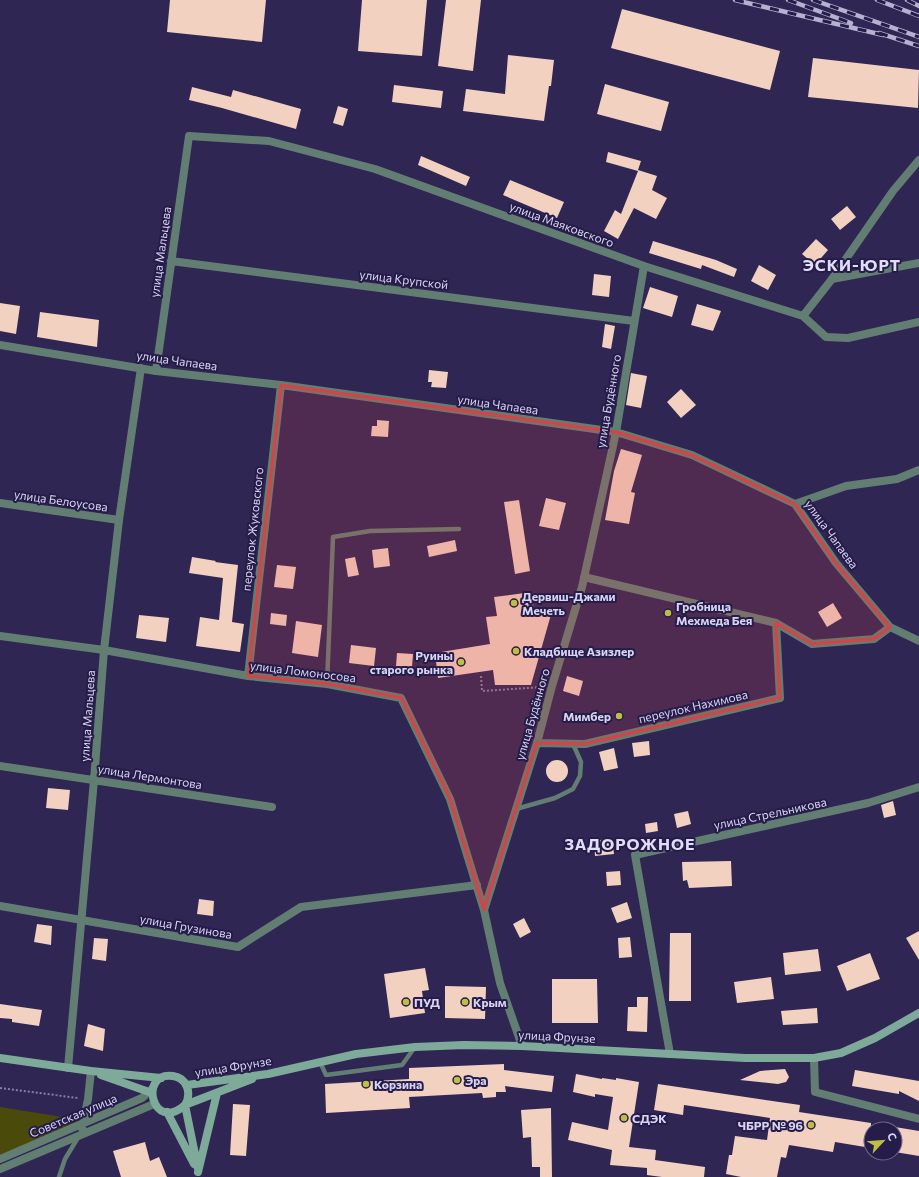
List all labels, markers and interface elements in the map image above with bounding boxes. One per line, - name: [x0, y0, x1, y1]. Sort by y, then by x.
- street label: улица Маяковского: [508, 199, 616, 249]
- street label: улица Мальцева: [147, 206, 173, 298]
- district label: ЭСКИ-ЮРТ: [803, 255, 901, 274]
- street label: улица Крупской: [359, 267, 449, 291]
- street label: улица Чапаева: [136, 347, 218, 373]
- street label: улица Будённого: [593, 353, 623, 449]
- street label: улица Чапаева: [457, 391, 539, 417]
- street label: переулок Жуковского: [239, 466, 265, 592]
- street label: улица Белоусова: [13, 486, 109, 514]
- street label: улица Чапаева: [802, 497, 862, 571]
- place label: Дервиш-Джами Мечеть: [522, 589, 616, 617]
- marker: Дервиш-Джами Мечеть: [509, 598, 519, 608]
- place label: Гробница Мехмеда Бея: [676, 599, 752, 627]
- marker: Гробница Мехмеда Бея: [663, 608, 673, 618]
- place label: Кладбище Азизлер: [524, 644, 634, 658]
- marker: Кладбище Азизлер: [511, 646, 521, 656]
- place label: Руины старого рынка: [370, 648, 453, 676]
- marker: Руины старого рынка: [456, 657, 466, 667]
- street label: улица Ломоносова: [249, 658, 357, 684]
- street label: улица Будённого: [512, 667, 552, 761]
- street label: улица Мальцева: [77, 670, 97, 762]
- street label: переулок Нахимова: [637, 687, 749, 725]
- place label: Мимбер: [563, 709, 611, 723]
- marker: Мимбер: [614, 711, 624, 721]
- street label: улица Лермонтова: [97, 761, 203, 791]
- street label: улица Стрельникова: [712, 794, 828, 832]
- district label: ЗАДОРОЖНОЕ: [564, 834, 696, 853]
- street label: улица Грузинова: [139, 911, 233, 941]
- place label: ПУД: [414, 995, 440, 1009]
- place label: Крым: [473, 995, 507, 1009]
- marker: ПУД: [401, 997, 411, 1007]
- marker: Крым: [460, 997, 470, 1007]
- street label: улица Фрунзе: [518, 1027, 596, 1045]
- street label: улица Фрунзе: [194, 1053, 272, 1079]
- place label: Эра: [465, 1073, 487, 1087]
- marker: Эра: [452, 1075, 462, 1085]
- place label: Корзина: [374, 1077, 422, 1091]
- marker: Корзина: [361, 1079, 371, 1089]
- street label: Советская улица: [27, 1090, 119, 1140]
- place label: СДЭК: [632, 1111, 667, 1125]
- marker: СДЭК: [619, 1113, 629, 1123]
- place label: ЧБРР № 96: [738, 1118, 803, 1132]
- marker: ЧБРР № 96: [806, 1120, 816, 1130]
- north arrow: [863, 1121, 903, 1161]
- text: С: [885, 1130, 900, 1143]

